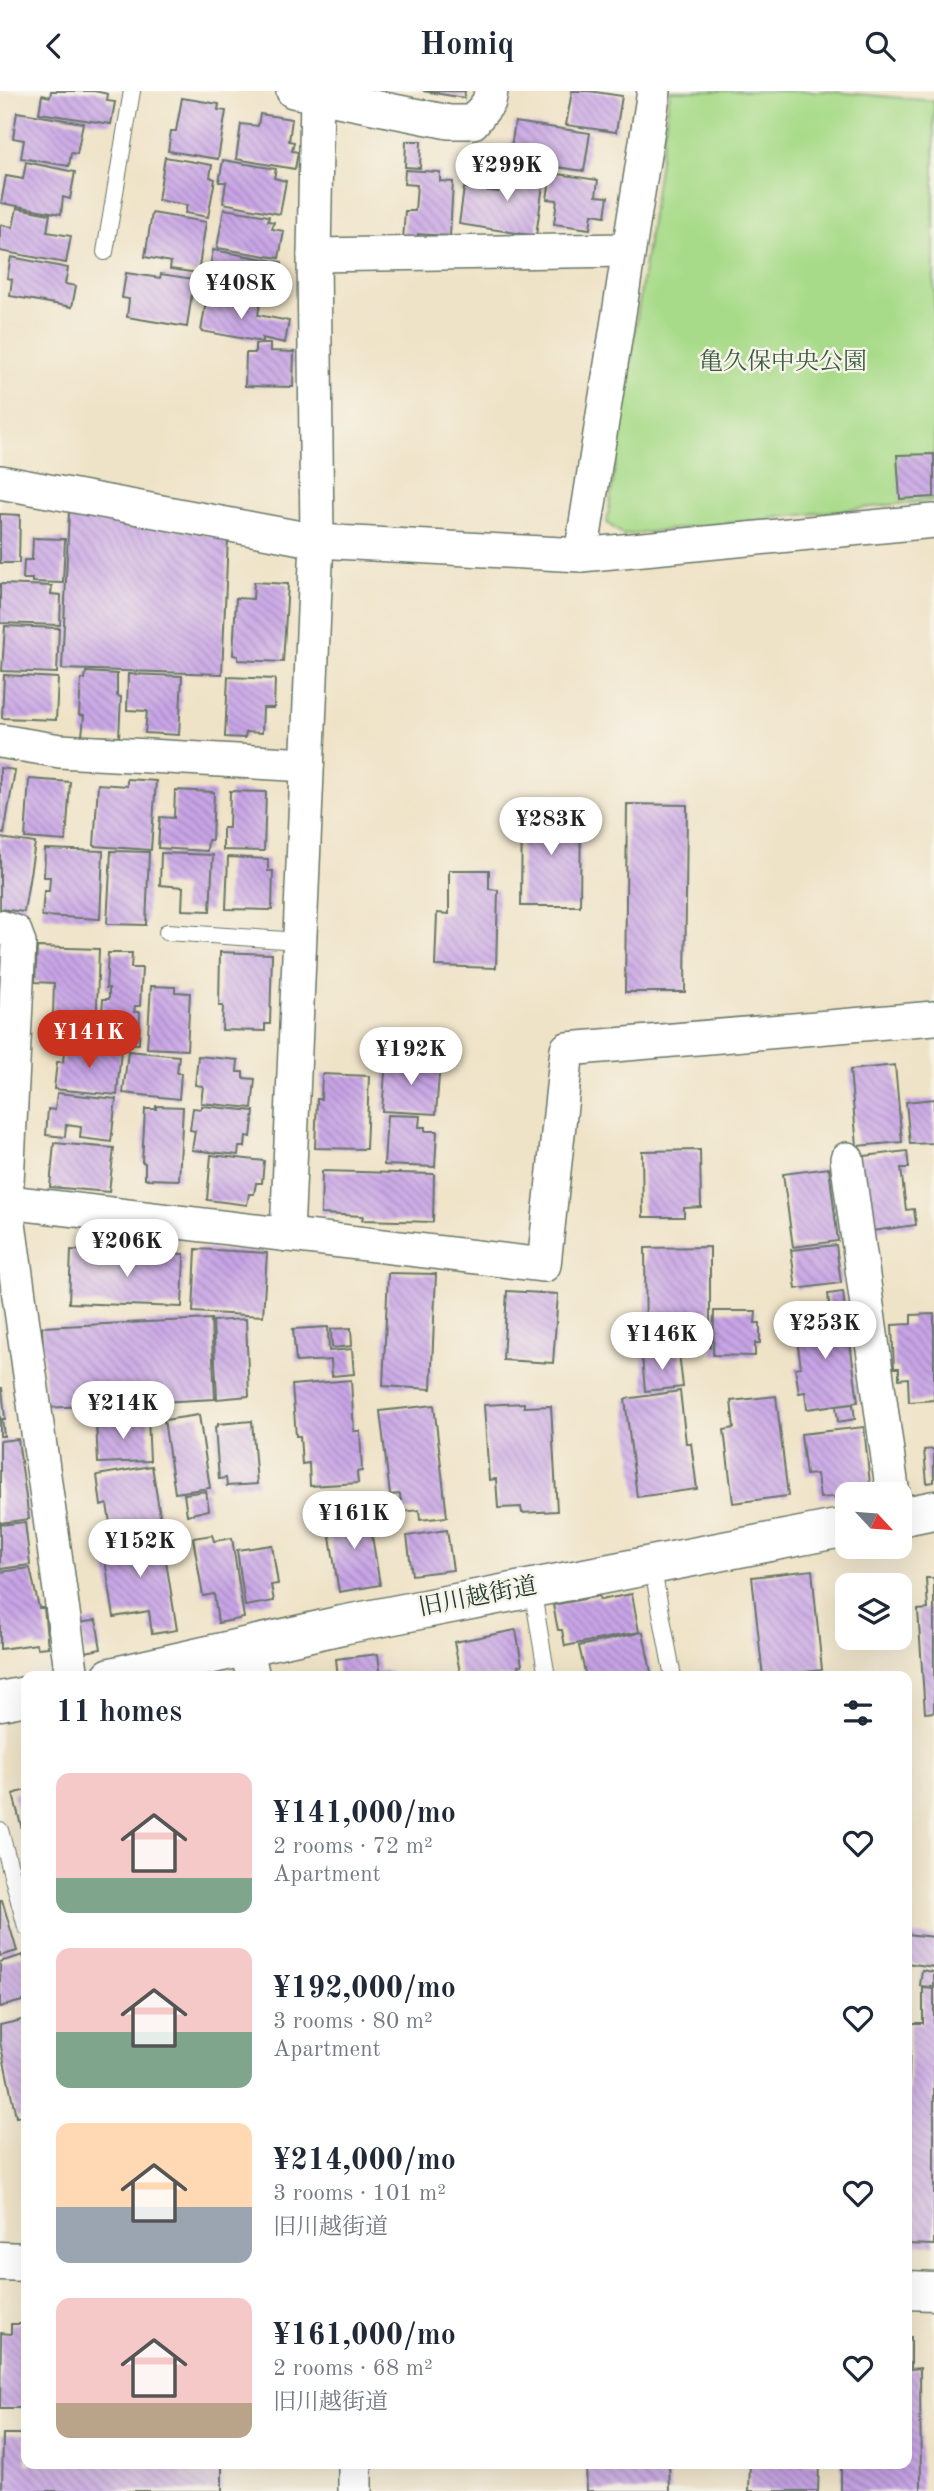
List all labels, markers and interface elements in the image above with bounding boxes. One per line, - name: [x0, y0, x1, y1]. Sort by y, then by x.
- icon: back: [35, 27, 73, 65]
- icon: search: [861, 27, 899, 65]
- text: Homiq: [420, 30, 514, 62]
- pin: ¥299K: [458, 143, 556, 203]
- text: ¥299K: [471, 154, 543, 177]
- pin: ¥408K: [192, 261, 290, 321]
- text: ¥408K: [205, 272, 277, 295]
- park label: 亀久保中央公園: [699, 348, 867, 375]
- pin: ¥283K: [502, 797, 600, 857]
- text: ¥283K: [515, 808, 587, 831]
- pin: ¥141K: [40, 1011, 138, 1070]
- text: ¥141K: [53, 1021, 125, 1044]
- pin: ¥192K: [362, 1027, 460, 1087]
- text: ¥192K: [375, 1038, 447, 1061]
- pin: ¥206K: [78, 1219, 176, 1279]
- text: ¥206K: [91, 1230, 163, 1253]
- pin: ¥253K: [776, 1301, 874, 1361]
- text: ¥253K: [789, 1312, 861, 1335]
- pin: ¥146K: [613, 1313, 711, 1372]
- text: ¥146K: [626, 1323, 698, 1346]
- pin: ¥214K: [74, 1381, 172, 1441]
- text: ¥214K: [87, 1392, 159, 1415]
- north arrow: [835, 1482, 912, 1559]
- map controls: [835, 1482, 912, 1650]
- pin: ¥161K: [305, 1491, 403, 1551]
- text: ¥161K: [318, 1502, 390, 1525]
- pin: ¥152K: [91, 1519, 189, 1579]
- text: ¥152K: [104, 1530, 176, 1553]
- street label: 旧川越街道: [416, 1572, 539, 1621]
- button: layers: [835, 1573, 912, 1650]
- icon: filters: [839, 1694, 877, 1732]
- text: 11 homes: [56, 1698, 182, 1728]
- text: ¥141,000/mo: [273, 1799, 456, 1829]
- icon: home: [112, 1801, 196, 1885]
- icon: heart: [839, 1824, 877, 1862]
- text: 2 rooms · 72 m²: [273, 1835, 433, 1858]
- text: Apartment: [273, 1863, 381, 1886]
- text: ¥192,000/mo: [273, 1974, 456, 2004]
- icon: home: [112, 1976, 196, 2060]
- icon: heart: [839, 1999, 877, 2037]
- text: 3 rooms · 80 m²: [273, 2010, 433, 2033]
- text: Apartment: [273, 2038, 381, 2061]
- text: ¥214,000/mo: [273, 2146, 456, 2176]
- icon: home: [112, 2151, 196, 2235]
- icon: heart: [839, 2174, 877, 2212]
- text: 3 rooms · 101 m²: [273, 2182, 446, 2205]
- text: 旧川越街道: [273, 2216, 388, 2239]
- text: ¥161,000/mo: [273, 2321, 456, 2351]
- icon: home: [112, 2326, 196, 2410]
- icon: heart: [839, 2349, 877, 2387]
- text: 2 rooms · 68 m²: [273, 2357, 433, 2380]
- text: 旧川越街道: [273, 2391, 388, 2414]

